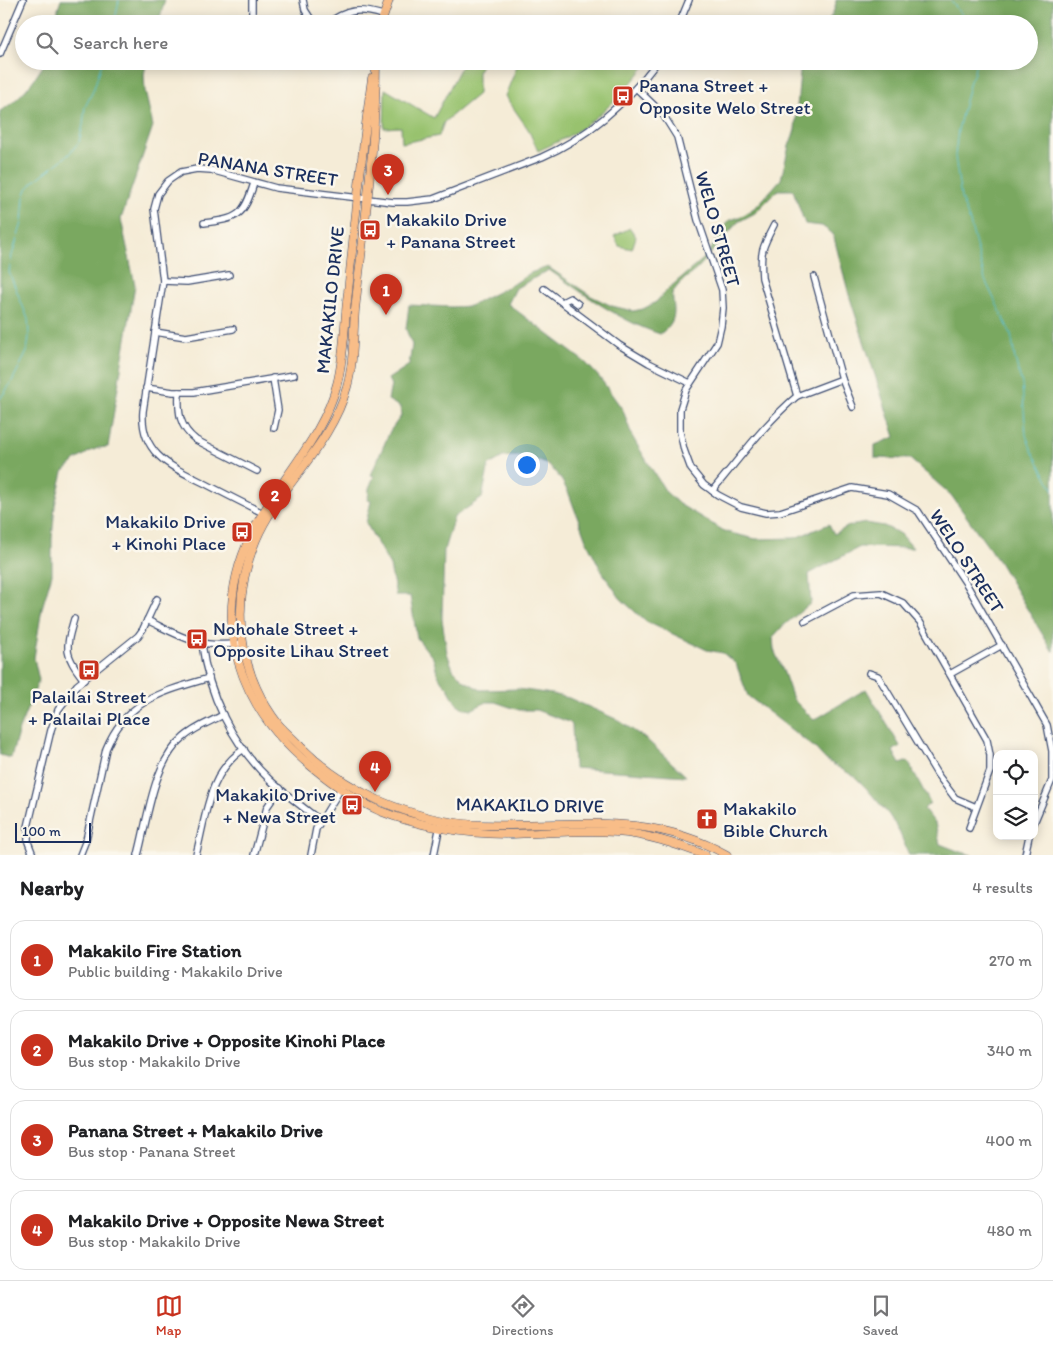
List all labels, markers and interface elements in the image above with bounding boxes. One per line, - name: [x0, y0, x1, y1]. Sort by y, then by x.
- search box: [15, 15, 1038, 70]
- icon: search: [33, 29, 61, 57]
- text: Search here: [73, 31, 168, 54]
- place label: Panana Street + Opposite Welo Street: [639, 74, 811, 119]
- bus stop icon: Panana Street + Opposite Welo Street: [611, 84, 635, 108]
- street label: PANANA STREET: [196, 147, 340, 191]
- pin: 3: [372, 154, 404, 195]
- street label: WELO STREET: [691, 169, 746, 290]
- place label: Makakilo Drive + Panana Street: [386, 208, 516, 253]
- bus stop icon: Makakilo Drive + Panana Street: [358, 218, 382, 242]
- street label: MAKAKILO DRIVE: [311, 225, 349, 375]
- pin: 1: [370, 274, 402, 315]
- your location: [514, 452, 540, 478]
- pin: 2: [259, 479, 291, 520]
- street label: WELO STREET: [925, 505, 1009, 617]
- place label: Makakilo Drive + Kinohi Place: [105, 510, 226, 555]
- bus stop icon: Makakilo Drive + Kinohi Place: [230, 520, 254, 544]
- place label: Nohohale Street + Opposite Lihau Street: [213, 617, 389, 662]
- bus stop icon: Nohohale Street + Opposite Lihau Street: [185, 627, 209, 651]
- bus stop icon: Palailai Street + Palailai Place: [77, 658, 101, 682]
- place label: Palailai Street + Palailai Place: [28, 685, 150, 730]
- map controls: [993, 750, 1038, 840]
- button: locate: [993, 750, 1038, 795]
- pin: 4: [359, 751, 391, 792]
- place label: Makakilo Drive + Newa Street: [215, 783, 336, 828]
- street label: MAKAKILO DRIVE: [456, 792, 604, 818]
- bus stop icon: Makakilo Drive + Newa Street: [340, 793, 364, 817]
- button: layers: [993, 795, 1038, 840]
- place label: Makakilo Bible Church: [723, 797, 828, 842]
- church icon: Makakilo Bible Church: [695, 807, 719, 831]
- scale bar: [15, 820, 91, 843]
- text: 100 m: [22, 823, 61, 840]
- text: Nearby: [20, 875, 84, 900]
- text: 4 results: [972, 878, 1033, 897]
- text: Makakilo Fire Station: [68, 939, 242, 962]
- text: 1: [33, 951, 41, 970]
- text: 270 m: [989, 951, 1032, 970]
- text: Public building · Makakilo Drive: [68, 962, 283, 981]
- text: Makakilo Drive + Opposite Kinohi Place: [68, 1029, 385, 1052]
- text: 2: [33, 1041, 41, 1060]
- text: 340 m: [987, 1041, 1032, 1060]
- text: Bus stop · Makakilo Drive: [68, 1052, 240, 1071]
- text: Panana Street + Makakilo Drive: [68, 1119, 323, 1142]
- text: 3: [33, 1131, 41, 1150]
- text: 400 m: [986, 1131, 1032, 1150]
- text: Bus stop · Panana Street: [68, 1142, 236, 1161]
- text: Makakilo Drive + Opposite Newa Street: [68, 1209, 384, 1232]
- text: 4: [32, 1221, 42, 1240]
- text: 480 m: [987, 1221, 1032, 1240]
- text: Bus stop · Makakilo Drive: [68, 1232, 240, 1251]
- tab: Map: [155, 1292, 183, 1339]
- tab: Directions: [492, 1292, 553, 1339]
- tab: Saved: [863, 1292, 898, 1339]

